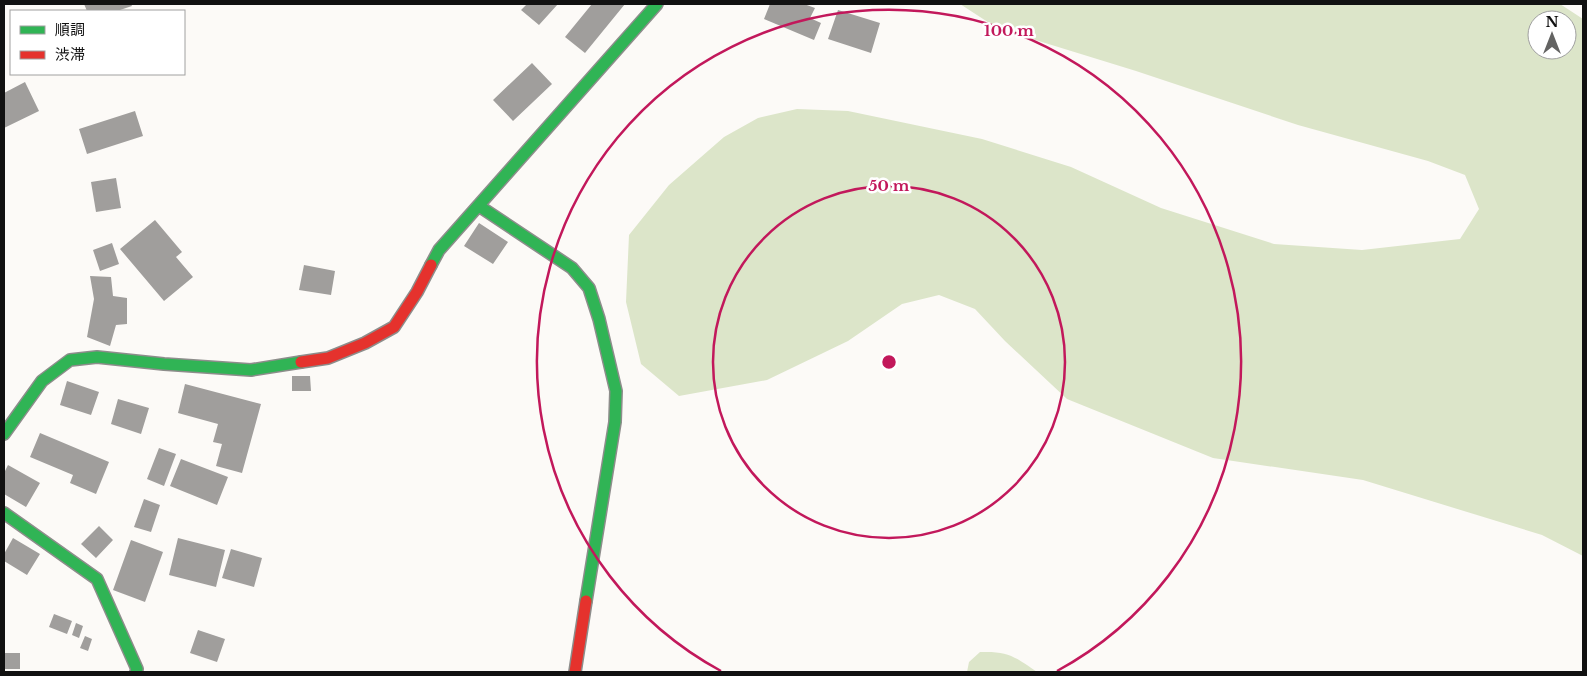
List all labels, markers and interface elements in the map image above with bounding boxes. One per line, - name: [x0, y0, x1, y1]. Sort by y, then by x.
- legend: [10, 10, 185, 75]
- north arrow: [1527, 10, 1577, 60]
- text: N: [1545, 13, 1559, 31]
- text: 順調: [55, 20, 85, 39]
- text: 100 m: [984, 21, 1034, 40]
- text: 渋滞: [55, 45, 85, 64]
- text: 50 m: [869, 176, 910, 195]
- centre of rings: [880, 353, 898, 371]

